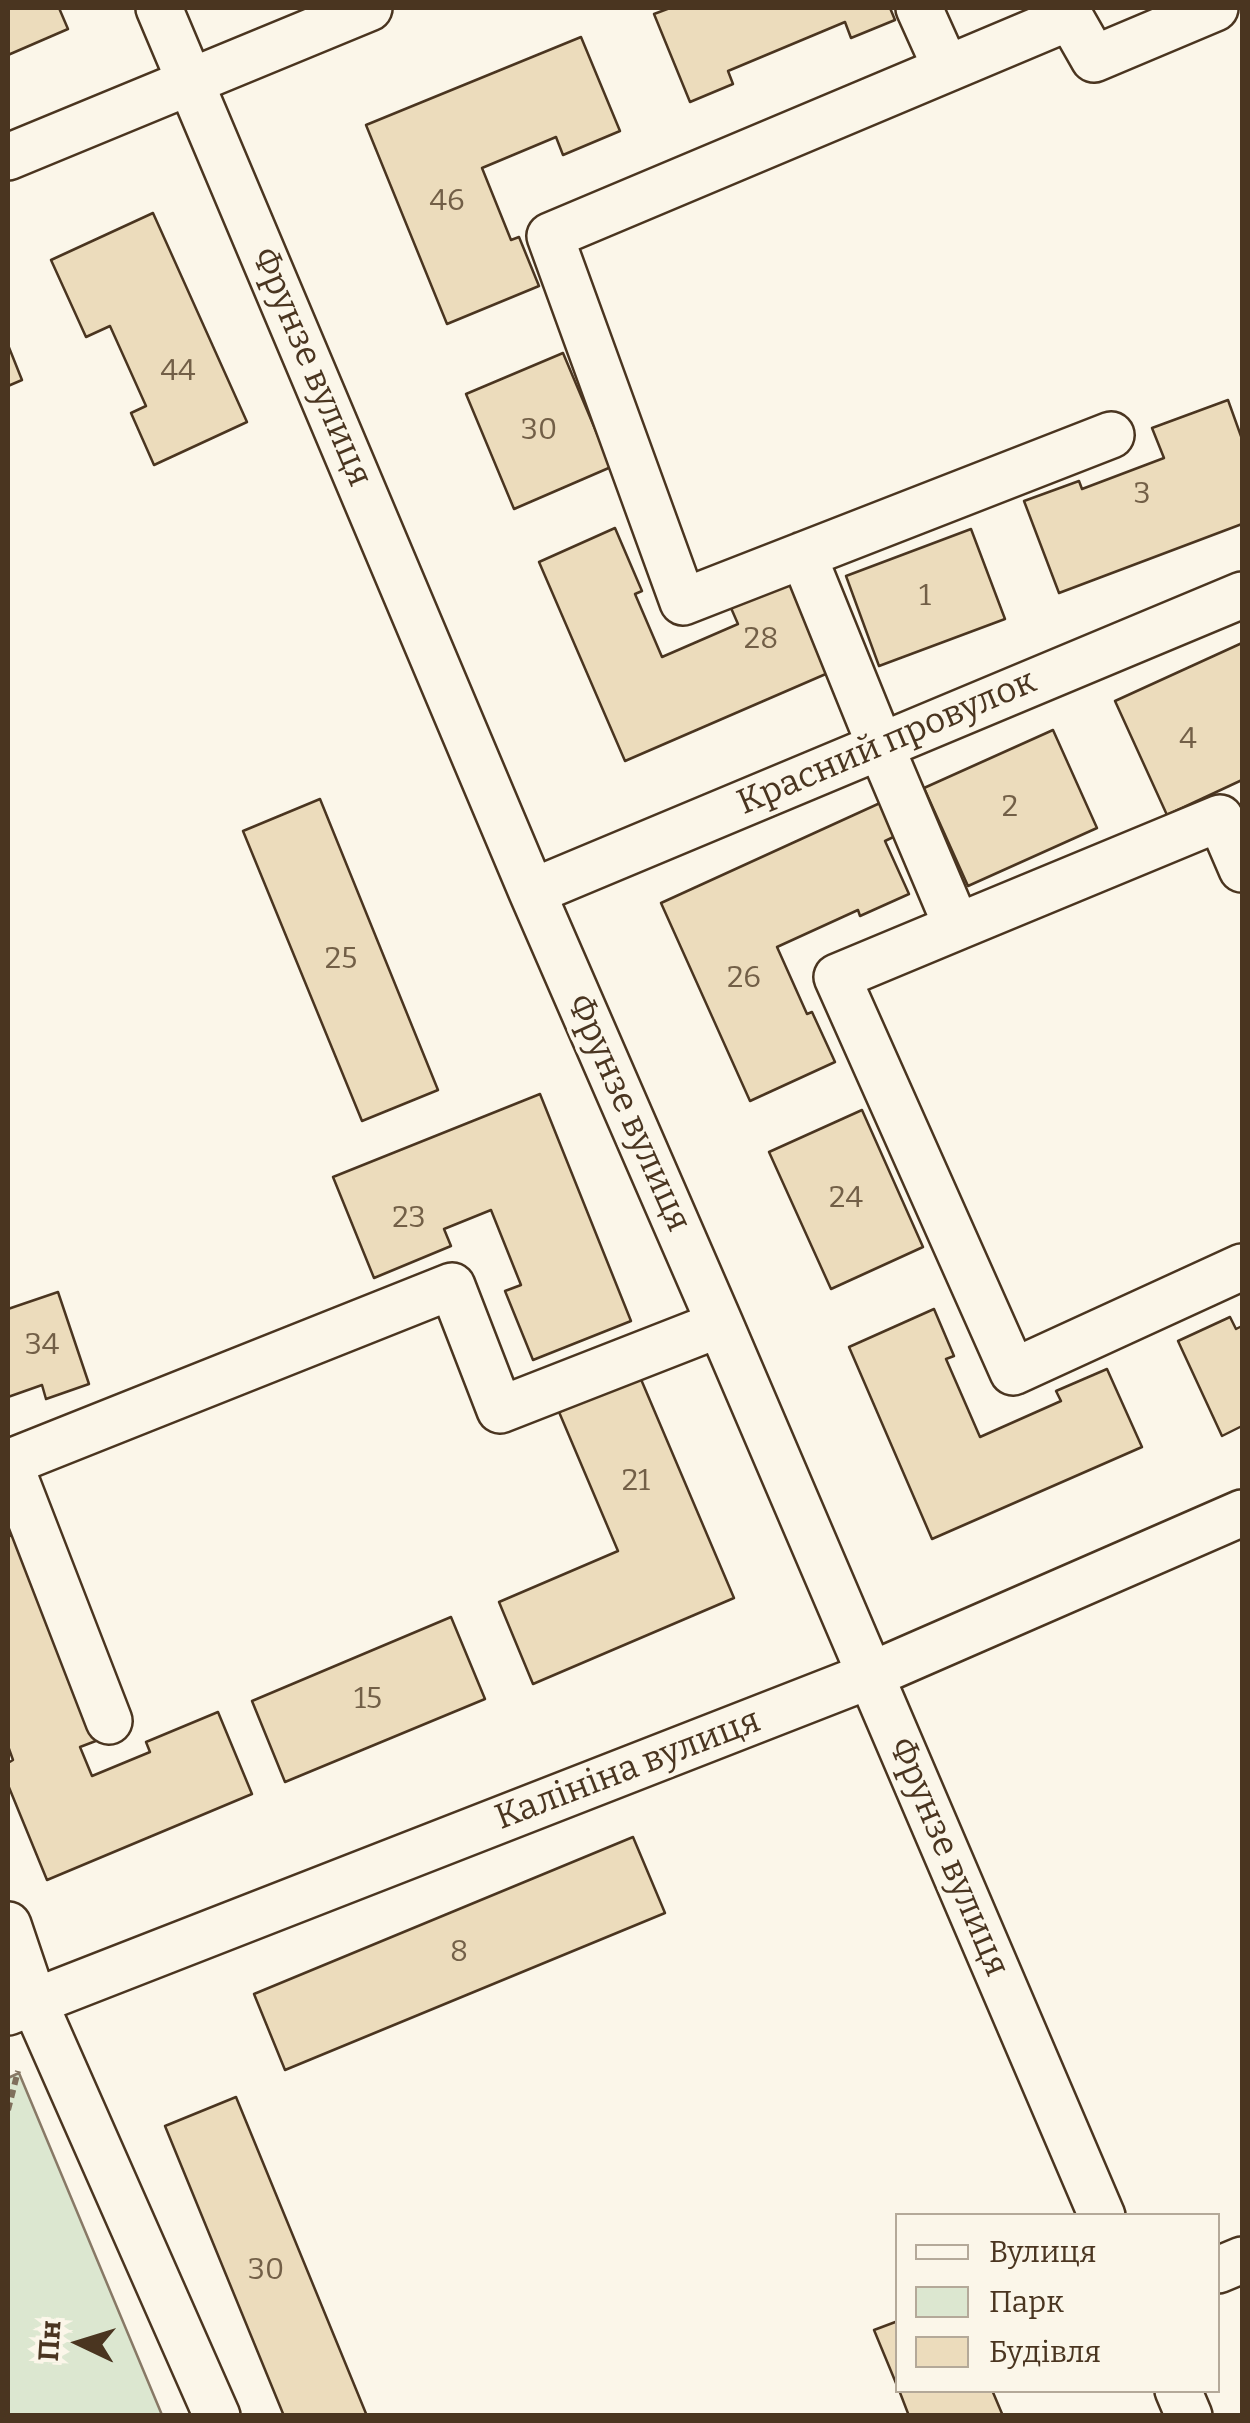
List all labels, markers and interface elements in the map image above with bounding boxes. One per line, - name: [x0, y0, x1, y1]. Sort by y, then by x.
- house number: 46: [429, 184, 465, 220]
- street label: Фрунзе вулиця: [242, 241, 380, 493]
- house number: 44: [160, 354, 196, 390]
- house number: 30: [521, 413, 557, 449]
- house number: 3: [1133, 477, 1151, 513]
- house number: 1: [919, 579, 931, 615]
- house number: 28: [744, 622, 778, 658]
- street label: Красний провулок: [732, 661, 1042, 825]
- house number: 4: [1179, 722, 1197, 758]
- house number: 2: [1002, 790, 1018, 826]
- house number: 25: [325, 942, 357, 978]
- house number: 26: [727, 961, 761, 997]
- street label: Фрунзе вулиця: [557, 988, 699, 1238]
- house number: 24: [829, 1181, 863, 1217]
- house number: 23: [392, 1201, 426, 1237]
- house number: 34: [25, 1328, 59, 1364]
- house number: 21: [622, 1464, 650, 1500]
- house number: 15: [354, 1682, 382, 1718]
- street label: Калініна вулиця: [490, 1700, 766, 1840]
- street label: Фрунзе вулиця: [879, 1731, 1017, 1983]
- house number: 8: [450, 1935, 468, 1971]
- legend: [895, 2213, 1220, 2393]
- text: Вулиця: [989, 2234, 1096, 2270]
- house number: 30: [248, 2253, 284, 2289]
- text: Парк: [989, 2284, 1064, 2320]
- north arrow: [30, 2293, 130, 2393]
- text: Пн: [32, 2320, 67, 2362]
- text: Будівля: [989, 2334, 1101, 2370]

